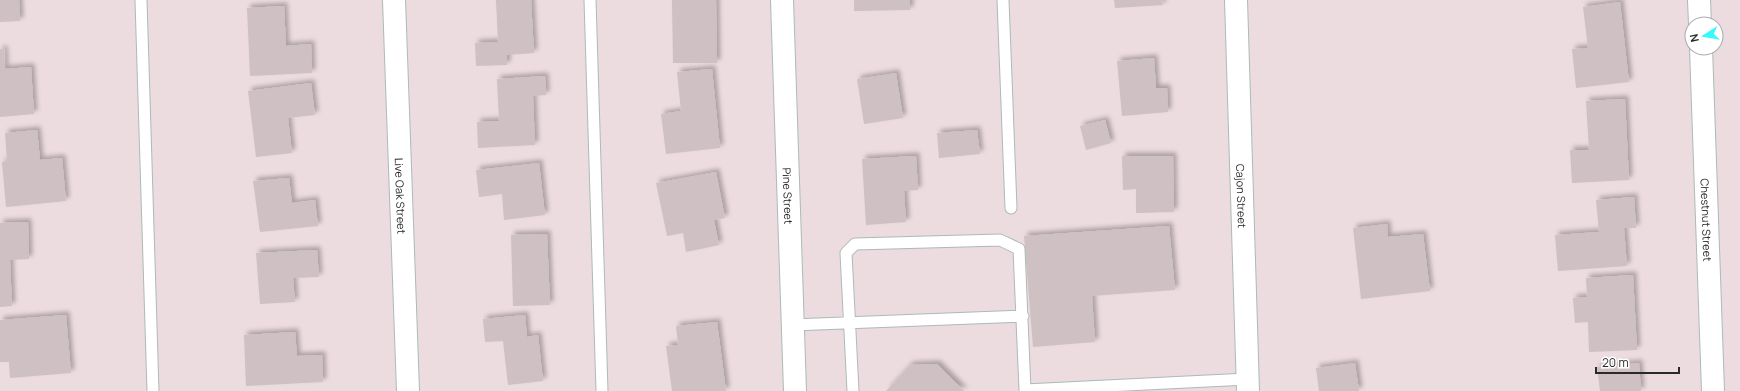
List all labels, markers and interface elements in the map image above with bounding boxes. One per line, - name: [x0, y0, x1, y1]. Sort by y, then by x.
- north arrow: [1684, 16, 1724, 56]
- text: N: [1686, 33, 1702, 44]
- street label: Live Oak Street: [392, 157, 410, 234]
- street label: Cajon Street: [1234, 164, 1250, 228]
- street label: Pine Street: [780, 167, 797, 224]
- street label: Chestnut Street: [1698, 178, 1716, 262]
- scale bar: [1596, 349, 1679, 375]
- text: 20 m: [1602, 354, 1629, 371]

